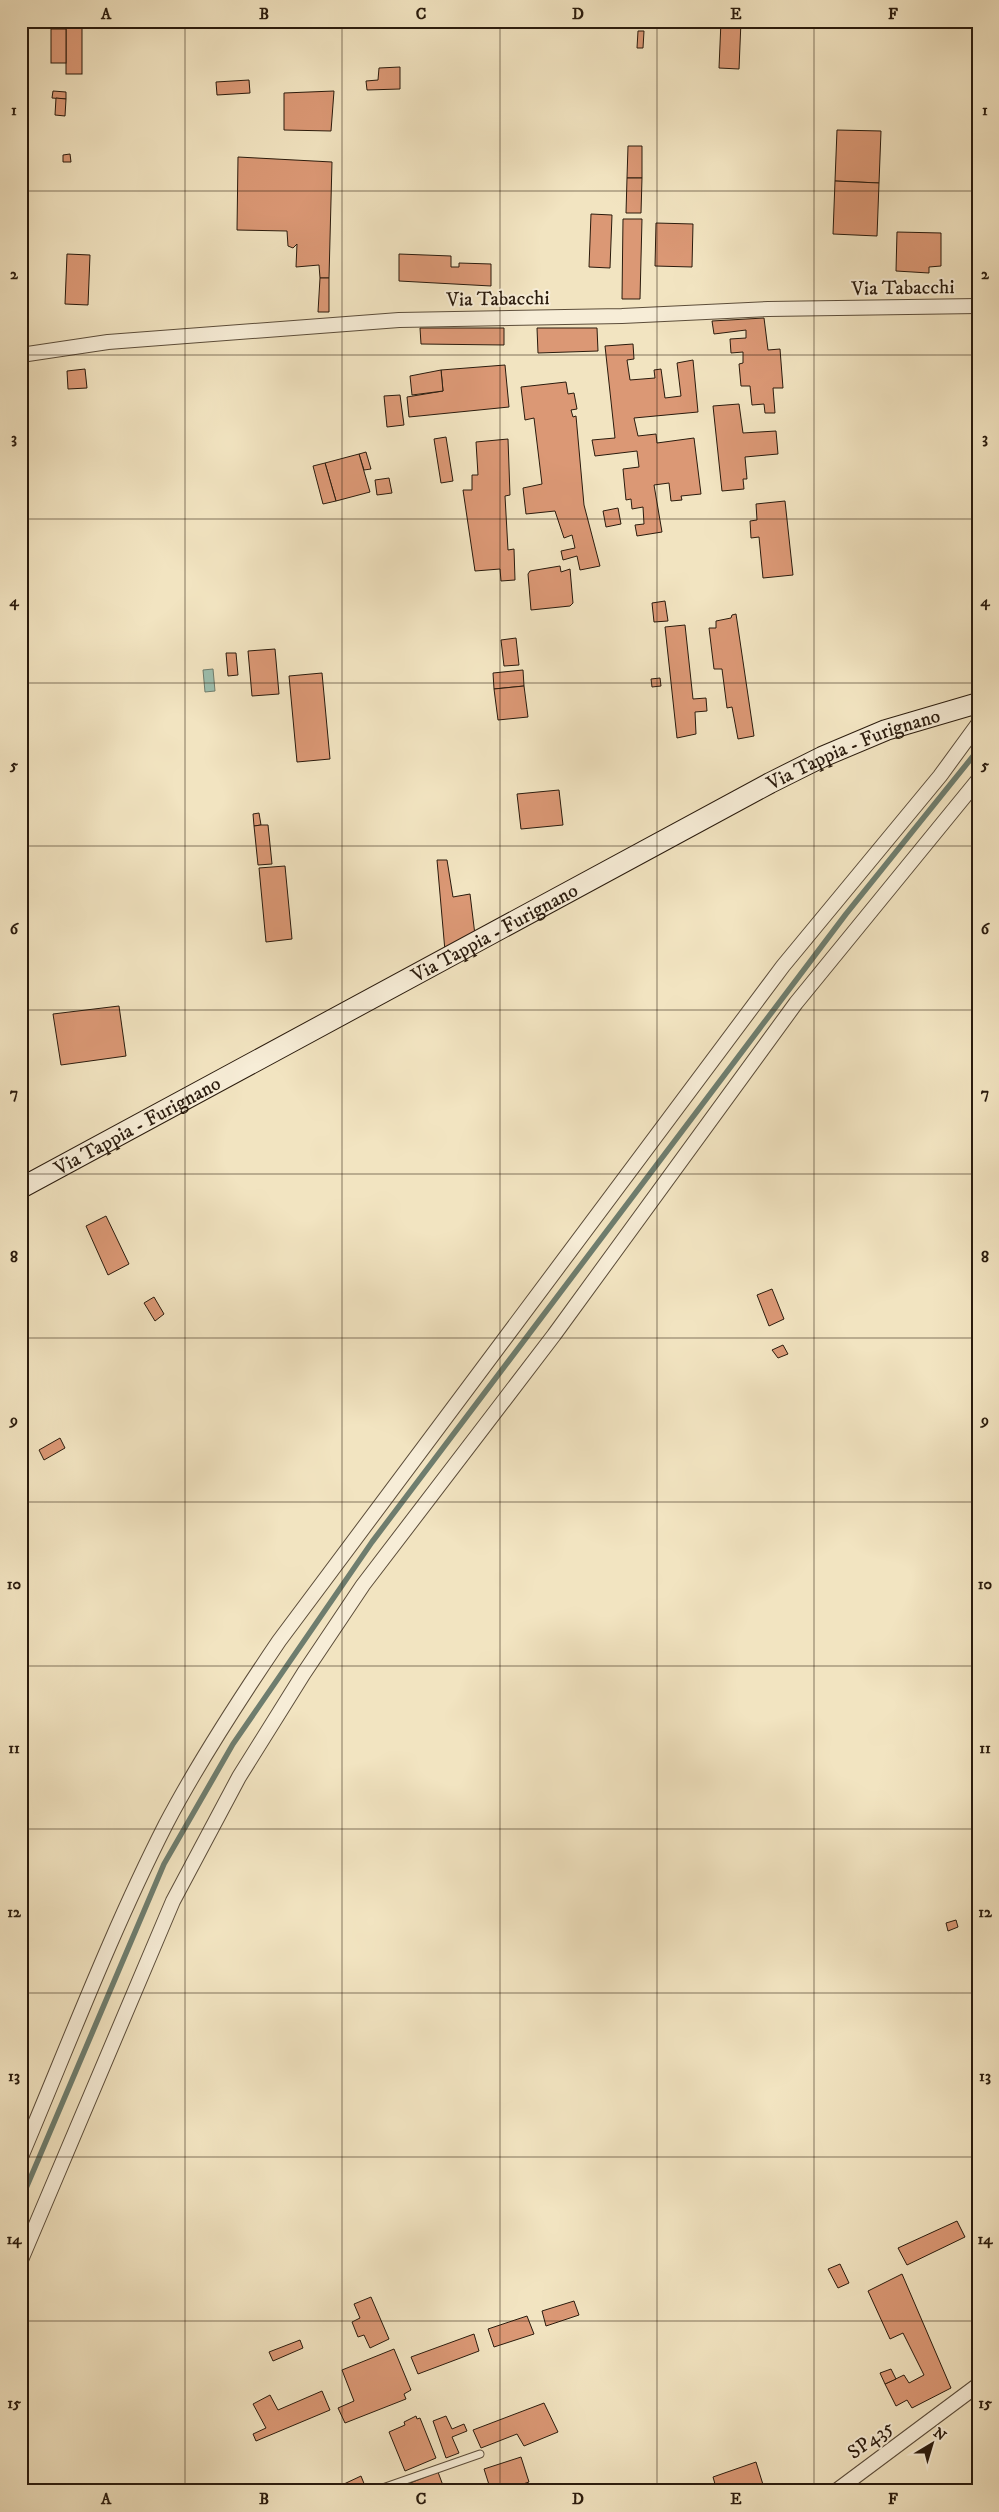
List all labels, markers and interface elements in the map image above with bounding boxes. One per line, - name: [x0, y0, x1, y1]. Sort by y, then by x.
- text: A: [100, 4, 112, 24]
- text: B: [259, 4, 269, 24]
- text: C: [416, 4, 426, 24]
- text: D: [572, 4, 584, 24]
- text: E: [730, 4, 742, 24]
- text: F: [888, 4, 898, 24]
- text: 1: [11, 100, 17, 120]
- text: 1: [982, 100, 988, 120]
- text: 2: [10, 264, 19, 284]
- text: 2: [981, 264, 990, 284]
- street label: Via Tabacchi: [850, 275, 955, 302]
- street label: Via Tabacchi: [445, 286, 550, 313]
- text: 3: [11, 428, 17, 448]
- text: 3: [982, 428, 988, 448]
- text: 4: [8, 591, 19, 611]
- text: 4: [979, 591, 990, 611]
- street label: Via Tappia - Furignano: [762, 704, 943, 797]
- text: 5: [9, 755, 18, 775]
- text: 5: [980, 755, 989, 775]
- street label: Via Tappia - Furignano: [406, 878, 583, 989]
- text: 6: [10, 919, 20, 939]
- text: 6: [981, 919, 991, 939]
- street label: Via Tappia - Furignano: [49, 1071, 225, 1182]
- text: 7: [10, 1083, 18, 1103]
- text: 7: [981, 1083, 989, 1103]
- text: 8: [10, 1247, 18, 1267]
- text: 8: [981, 1247, 989, 1267]
- text: 9: [9, 1410, 18, 1430]
- text: 9: [980, 1410, 989, 1430]
- text: 10: [7, 1574, 22, 1594]
- text: 10: [978, 1574, 993, 1594]
- text: 11: [8, 1738, 20, 1758]
- text: 11: [979, 1738, 991, 1758]
- text: 12: [7, 1902, 22, 1922]
- text: 12: [978, 1902, 993, 1922]
- text: 13: [8, 2066, 20, 2086]
- text: 13: [979, 2066, 991, 2086]
- text: 14: [6, 2229, 22, 2249]
- text: 14: [977, 2229, 993, 2249]
- text: 15: [7, 2393, 21, 2413]
- text: 15: [978, 2393, 992, 2413]
- street label: SP435: [843, 2415, 899, 2465]
- north arrow: [906, 2420, 956, 2470]
- text: N: [929, 2424, 950, 2445]
- text: A: [100, 2489, 112, 2509]
- text: B: [259, 2489, 269, 2509]
- text: C: [416, 2489, 426, 2509]
- text: D: [572, 2489, 584, 2509]
- text: E: [730, 2489, 742, 2509]
- text: F: [888, 2489, 898, 2509]

